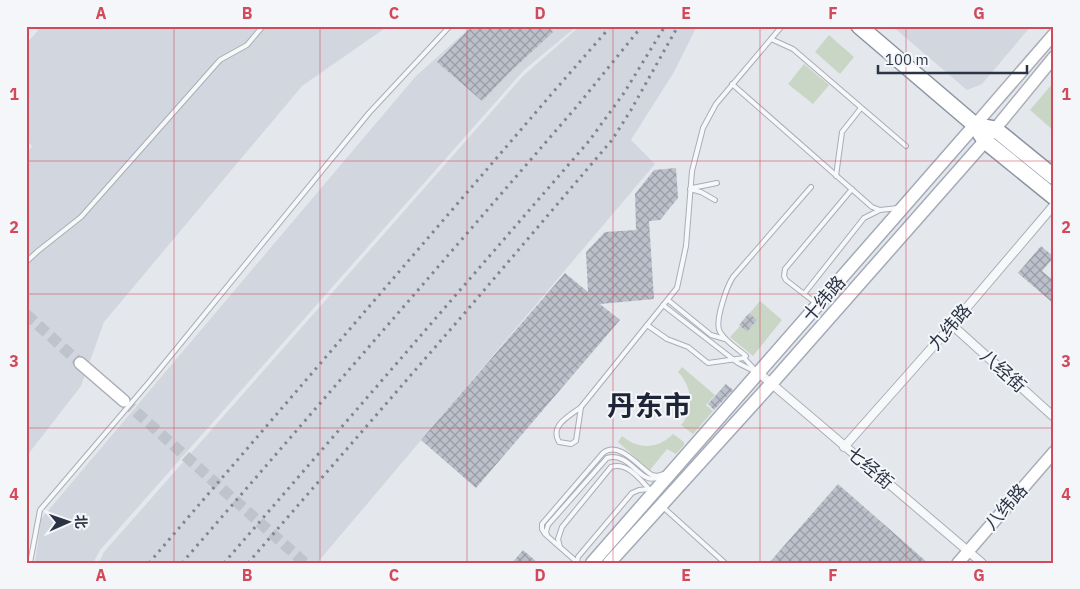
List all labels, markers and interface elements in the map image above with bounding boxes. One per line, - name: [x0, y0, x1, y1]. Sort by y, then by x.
- text: A: [96, 3, 107, 23]
- text: B: [242, 3, 253, 23]
- text: C: [389, 3, 399, 23]
- text: D: [534, 3, 546, 23]
- text: E: [681, 3, 691, 23]
- text: F: [828, 3, 838, 23]
- text: G: [973, 3, 985, 23]
- scale bar: [878, 42, 1026, 74]
- text: 100 m: [885, 50, 929, 69]
- text: 1: [9, 84, 19, 104]
- text: 1: [1061, 84, 1071, 104]
- text: 2: [9, 217, 19, 237]
- text: 2: [1061, 217, 1071, 237]
- street label: 十纬路: [797, 271, 850, 327]
- street label: 九纬路: [923, 299, 976, 355]
- street label: 八经街: [976, 344, 1031, 397]
- text: 3: [9, 351, 19, 371]
- text: 3: [1061, 351, 1071, 371]
- district label: 丹东市: [607, 387, 691, 424]
- street label: 七经街: [842, 441, 898, 494]
- street label: 八纬路: [979, 479, 1032, 535]
- text: 4: [9, 484, 19, 504]
- text: 4: [1061, 484, 1071, 504]
- north arrow: [42, 496, 92, 546]
- text: 北: [72, 514, 90, 529]
- text: A: [96, 565, 107, 585]
- text: B: [242, 565, 253, 585]
- text: C: [389, 565, 399, 585]
- text: D: [534, 565, 546, 585]
- text: E: [681, 565, 691, 585]
- text: F: [828, 565, 838, 585]
- text: G: [973, 565, 985, 585]

